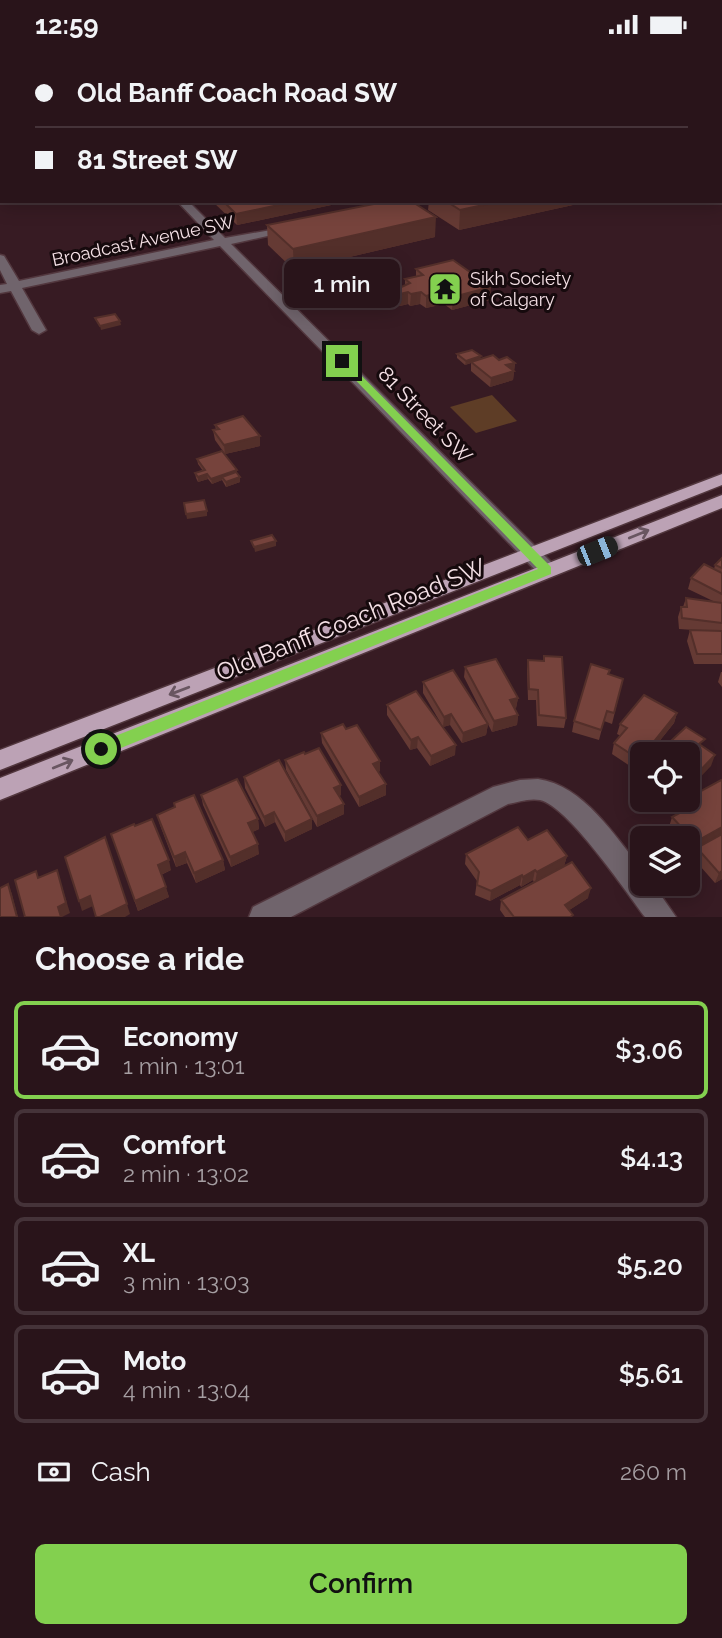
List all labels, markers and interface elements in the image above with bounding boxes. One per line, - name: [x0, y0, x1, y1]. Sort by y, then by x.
- text: 12:59: [35, 10, 99, 40]
- text: Old Banff Coach Road SW: [77, 78, 397, 108]
- text: 81 Street SW: [77, 145, 237, 175]
- street label: Broadcast Avenue SW: [50, 211, 236, 270]
- callout: 1 min: [284, 259, 400, 309]
- place label: Sikh Society of Calgary: [470, 268, 571, 310]
- text: 1 min: [313, 270, 371, 297]
- temple icon: Sikh Society of Calgary: [426, 270, 464, 308]
- route end: [326, 345, 358, 377]
- street label: 81 Street SW: [373, 361, 478, 468]
- one-way arrow: [627, 527, 649, 540]
- car: [574, 533, 621, 569]
- street label: Old Banff Coach Road SW: [212, 552, 490, 687]
- one-way arrow: [169, 685, 190, 698]
- route start: [85, 733, 117, 765]
- map controls: [630, 742, 700, 896]
- button: locate: [630, 742, 700, 812]
- one-way arrow: [52, 757, 74, 770]
- button: layers: [630, 826, 700, 896]
- text: Choose a ride: [35, 940, 244, 977]
- icon: car: [39, 1019, 102, 1082]
- text: Economy: [123, 1022, 238, 1052]
- text: $3.06: [615, 1035, 683, 1065]
- text: 1 min · 13:01: [123, 1052, 245, 1079]
- icon: car: [39, 1127, 102, 1190]
- text: Comfort: [123, 1130, 226, 1160]
- text: $4.13: [620, 1143, 683, 1173]
- text: 2 min · 13:02: [123, 1160, 249, 1187]
- icon: car: [39, 1235, 102, 1298]
- text: XL: [123, 1238, 155, 1268]
- text: $5.20: [617, 1251, 683, 1281]
- text: 3 min · 13:03: [123, 1268, 250, 1295]
- icon: car: [39, 1343, 102, 1406]
- text: Moto: [123, 1346, 186, 1376]
- text: $5.61: [619, 1359, 683, 1389]
- text: 4 min · 13:04: [123, 1376, 250, 1403]
- icon: cash: [35, 1453, 73, 1491]
- text: Cash: [91, 1457, 151, 1487]
- text: 260 m: [620, 1458, 687, 1485]
- button: Confirm: [35, 1544, 687, 1624]

